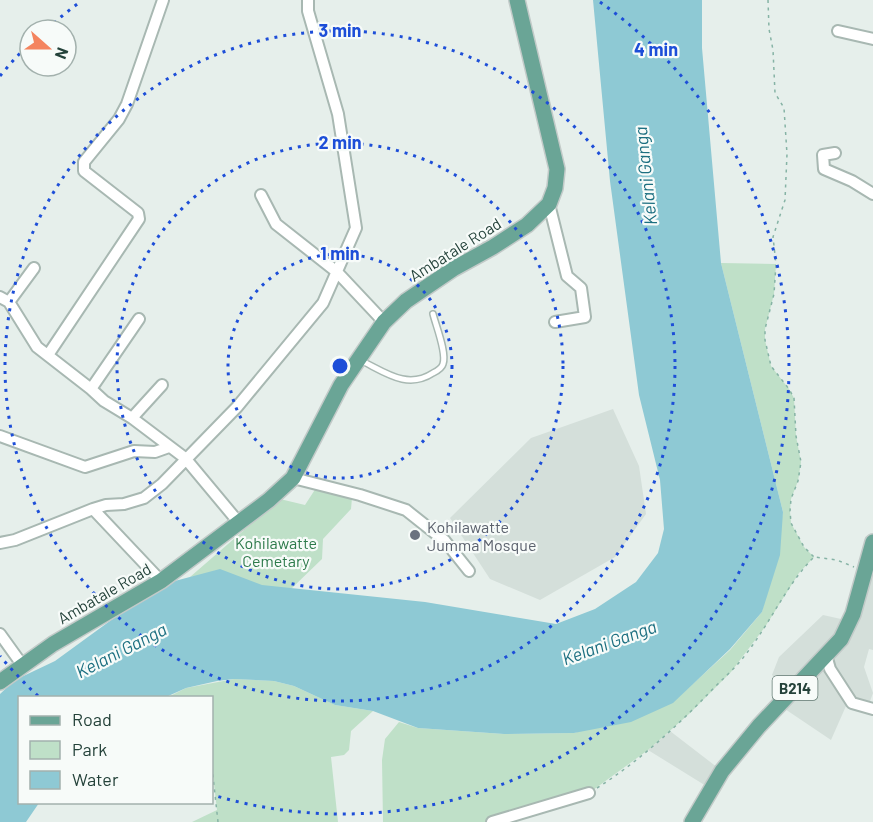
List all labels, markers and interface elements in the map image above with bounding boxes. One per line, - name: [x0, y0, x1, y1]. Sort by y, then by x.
- north arrow: [18, 18, 78, 78]
- text: 3 min: [319, 19, 361, 41]
- text: 4 min: [634, 38, 678, 60]
- text: N: [52, 45, 73, 62]
- water label: Kelani Ganga: [629, 126, 661, 226]
- text: 2 min: [318, 131, 362, 153]
- street label: Ambatale Road: [406, 213, 504, 285]
- text: 1 min: [320, 242, 360, 264]
- centre of rings: [330, 356, 350, 376]
- place label: Kohilawatte Jumma Mosque: [427, 517, 536, 554]
- marker: Kohilawatte Jumma Mosque: [408, 528, 422, 542]
- park label: Kohilawatte Cemetary: [235, 533, 317, 570]
- street label: Ambatale Road: [54, 559, 154, 627]
- water label: Kelani Ganga: [559, 615, 659, 669]
- water label: Kelani Ganga: [72, 618, 170, 682]
- road number: B214: [772, 676, 818, 700]
- legend: [18, 696, 213, 804]
- text: Road: [72, 708, 112, 730]
- text: Park: [72, 738, 107, 760]
- text: Water: [72, 768, 119, 790]

